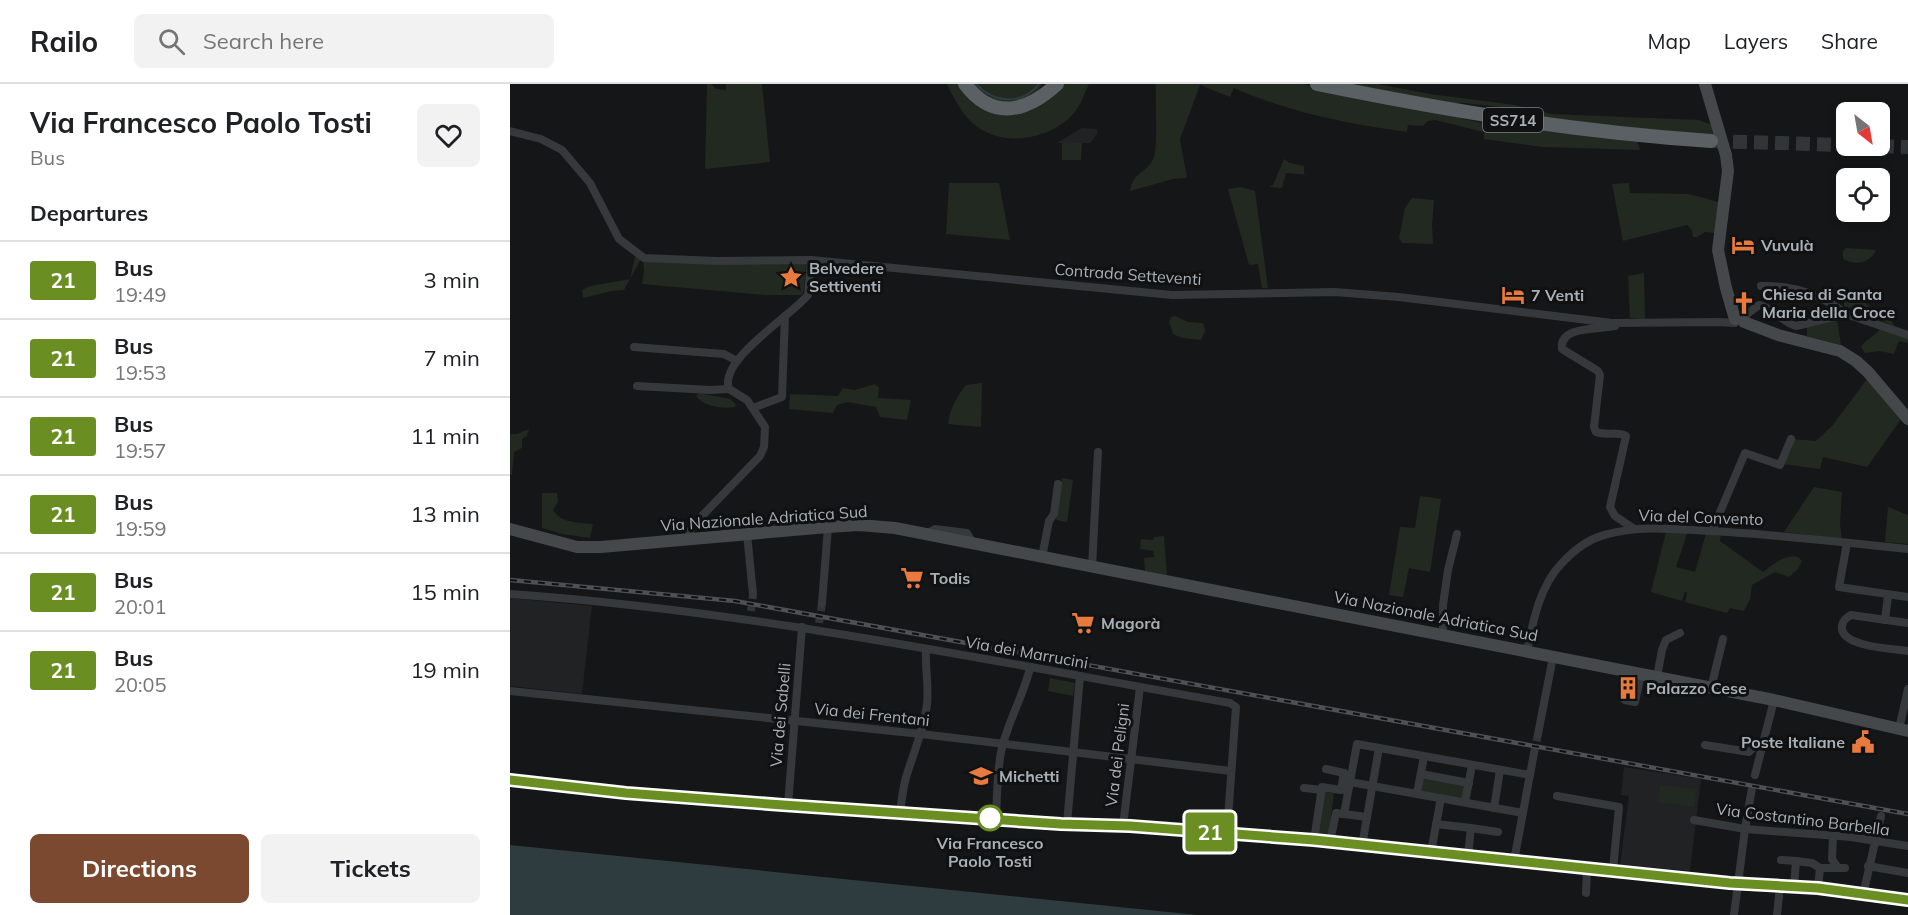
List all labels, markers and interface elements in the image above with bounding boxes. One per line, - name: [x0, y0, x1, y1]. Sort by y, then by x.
- search box: [134, 14, 554, 68]
- text: Railo: [30, 24, 98, 59]
- icon: search: [155, 25, 188, 58]
- text: Search here: [203, 27, 324, 55]
- text: Map: [1648, 28, 1691, 54]
- text: Layers: [1724, 28, 1788, 54]
- text: Share: [1821, 28, 1878, 54]
- north arrow: [1836, 102, 1890, 156]
- map controls: [1836, 102, 1890, 222]
- button: heart: [417, 104, 480, 167]
- text: Via Francesco Paolo Tosti: [30, 105, 372, 140]
- road number: SS714: [1483, 108, 1543, 132]
- text: Bus: [30, 145, 65, 170]
- button: locate: [1836, 168, 1890, 222]
- text: Departures: [30, 199, 148, 227]
- hotel icon: Vuvulà: [1730, 232, 1756, 258]
- place label: Vuvulà: [1760, 235, 1814, 255]
- text: Bus: [114, 254, 153, 282]
- place label: Belvedere Settiventi: [809, 258, 884, 296]
- street label: Contrada Setteventi: [1054, 259, 1202, 289]
- place icon: Belvedere Settiventi: [778, 264, 804, 290]
- text: 3 min: [424, 266, 480, 294]
- text: 21: [50, 267, 76, 293]
- text: 19:49: [114, 282, 167, 307]
- hotel icon: 7 Venti: [1500, 282, 1526, 308]
- place label: Chiesa di Santa Maria della Croce: [1762, 284, 1895, 322]
- place label: 7 Venti: [1531, 285, 1584, 305]
- church icon: Chiesa di Santa Maria della Croce: [1731, 290, 1757, 316]
- text: Bus: [114, 332, 153, 360]
- text: 7 min: [424, 344, 480, 372]
- text: 21: [50, 345, 76, 371]
- text: 19:53: [114, 360, 167, 385]
- text: Bus: [114, 410, 153, 438]
- text: 11 min: [410, 422, 480, 450]
- text: 21: [50, 423, 76, 449]
- text: 19:57: [114, 438, 167, 463]
- text: Bus: [114, 488, 153, 516]
- text: 13 min: [410, 500, 480, 528]
- text: 21: [50, 501, 76, 527]
- street label: Via Nazionale Adriatica Sud: [660, 501, 868, 535]
- street label: Via del Convento: [1638, 505, 1764, 529]
- text: 19:59: [114, 516, 167, 541]
- supermarket icon: Todis: [899, 565, 925, 591]
- text: Bus: [114, 566, 153, 594]
- place label: Todis: [930, 568, 970, 588]
- text: 15 min: [410, 578, 480, 606]
- text: 21: [50, 579, 76, 605]
- street label: Via Nazionale Adriatica Sud: [1332, 586, 1540, 646]
- text: 20:01: [114, 594, 167, 619]
- supermarket icon: Magorà: [1070, 610, 1096, 636]
- place label: Magorà: [1101, 613, 1160, 633]
- street label: Via dei Marrucini: [964, 631, 1090, 673]
- text: Bus: [114, 644, 153, 672]
- text: 19 min: [410, 656, 480, 684]
- text: 21: [50, 657, 76, 683]
- street label: Via dei Sabelli: [765, 662, 795, 768]
- text: 20:05: [114, 672, 167, 697]
- building icon: Palazzo Cese: [1615, 675, 1641, 701]
- place label: Palazzo Cese: [1646, 678, 1747, 698]
- street label: Via dei Frentani: [813, 698, 931, 730]
- street label: Via dei Peligni: [1101, 702, 1133, 808]
- public building icon: Poste Italiane: [1850, 729, 1876, 755]
- place label: Poste Italiane: [1741, 732, 1845, 752]
- school or university icon: Michetti: [968, 763, 994, 789]
- place label: Michetti: [999, 766, 1059, 786]
- street label: Via Costantino Barbella: [1715, 798, 1891, 840]
- marker: Via Francesco Paolo Tosti: [977, 805, 1003, 831]
- line badge: 21: [1183, 812, 1237, 852]
- text: 21: [1197, 819, 1223, 845]
- place label: Via Francesco Paolo Tosti: [936, 833, 1043, 871]
- button: Directions: [30, 834, 249, 903]
- button: Tickets: [261, 834, 480, 903]

